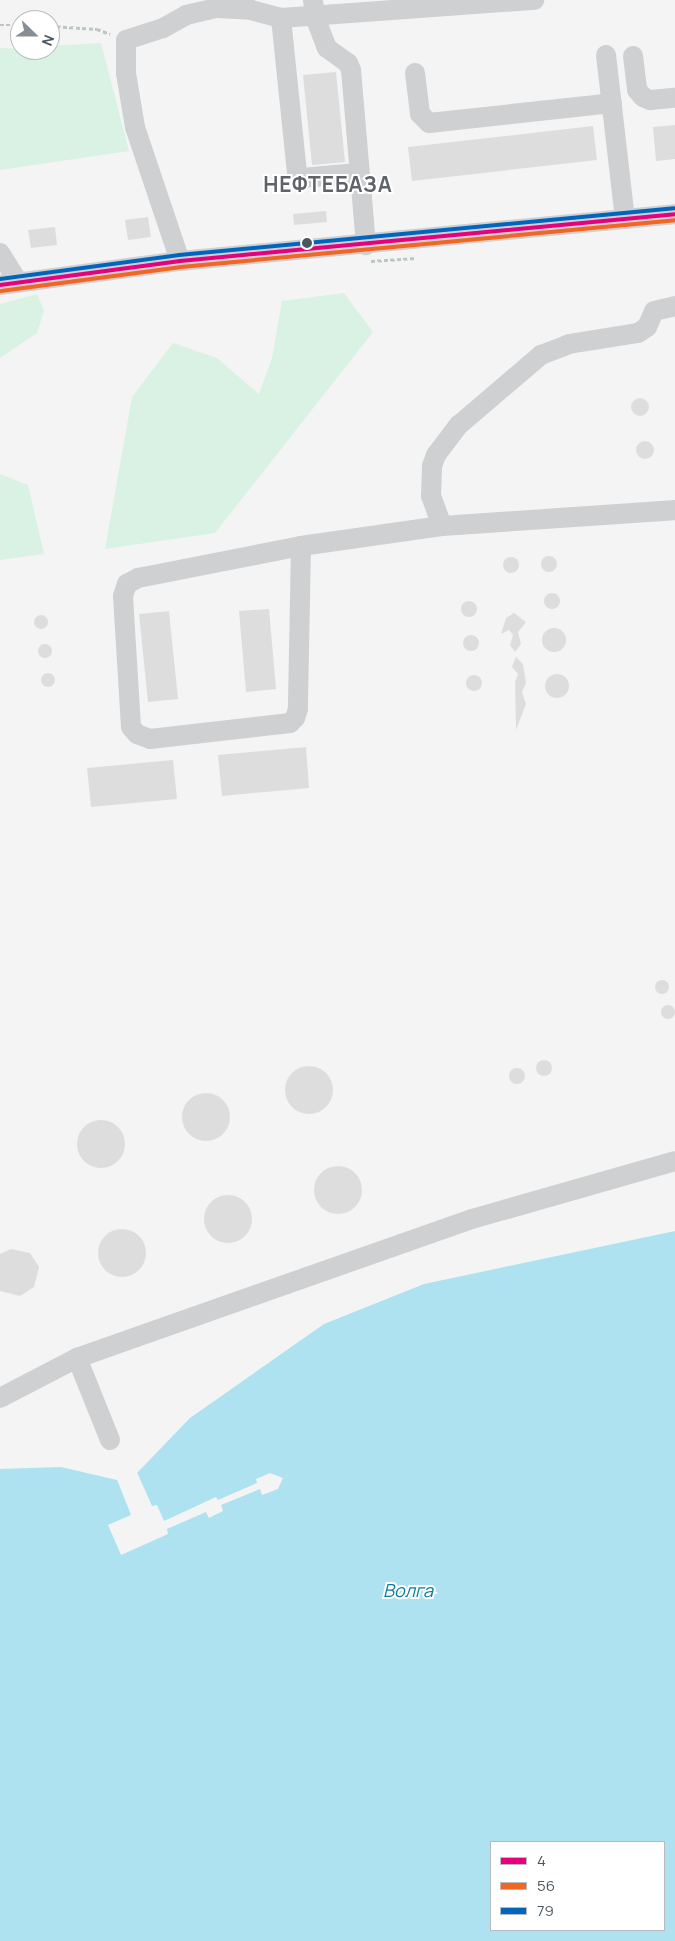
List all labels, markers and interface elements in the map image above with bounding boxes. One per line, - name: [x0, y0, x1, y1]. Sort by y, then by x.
- north arrow: [10, 10, 60, 60]
- text: N: [38, 32, 59, 49]
- district label: НЕФТЕБАЗА: [262, 171, 394, 197]
- unlabelled marker: [302, 238, 312, 248]
- water label: Волга: [383, 1579, 433, 1601]
- legend: [490, 1841, 665, 1931]
- text: 4: [537, 1850, 546, 1871]
- text: 56: [537, 1875, 555, 1896]
- text: 79: [537, 1900, 554, 1921]

